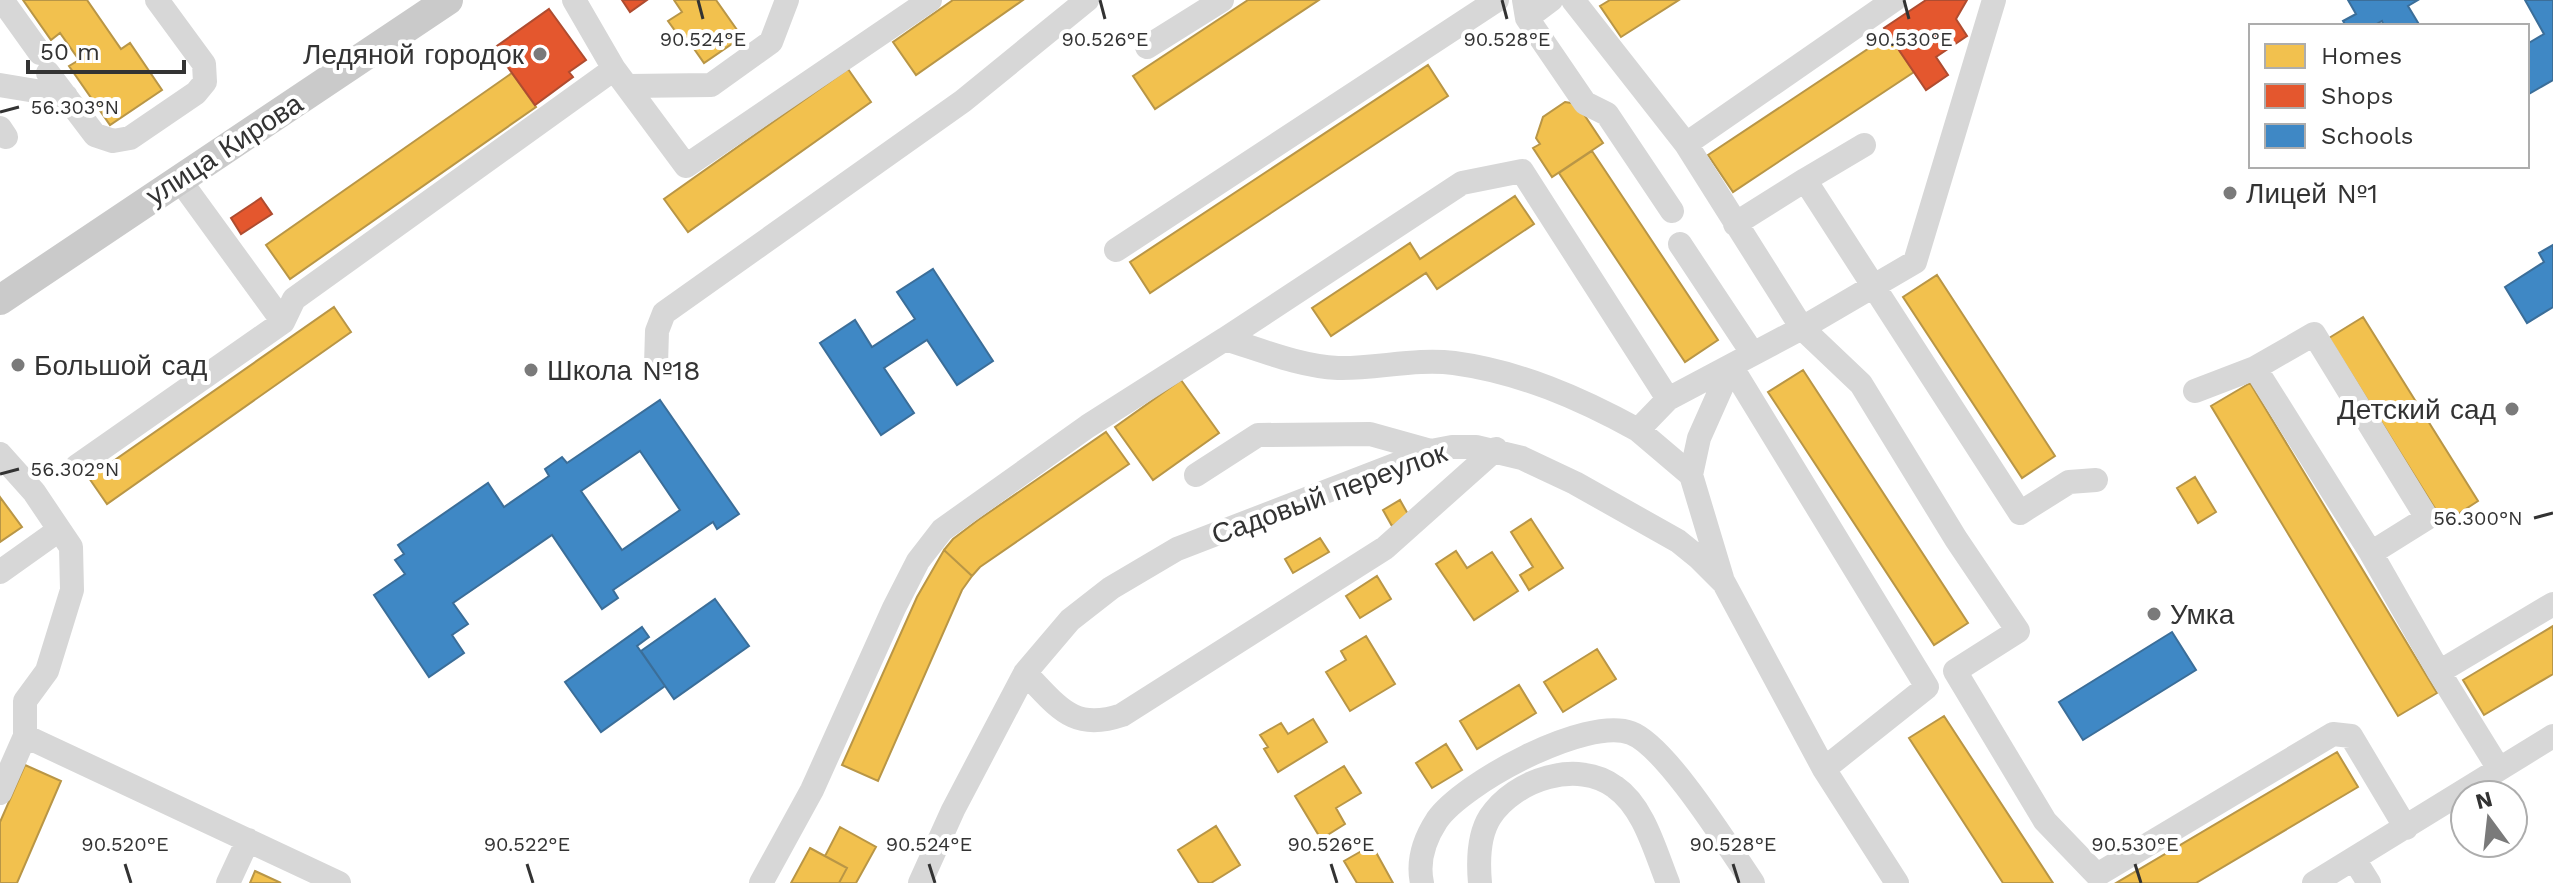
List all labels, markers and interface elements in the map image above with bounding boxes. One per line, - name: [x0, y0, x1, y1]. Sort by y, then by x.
- scale bar: [28, 24, 184, 74]
- legend: [2249, 24, 2529, 168]
- text: 90.524°E: [660, 27, 746, 51]
- text: 90.526°E: [1061, 27, 1149, 51]
- text: 90.528°E: [1463, 27, 1551, 51]
- text: 90.530°E: [1865, 27, 1953, 51]
- text: 50 m: [40, 38, 100, 66]
- place label: Ледяной городок: [303, 38, 525, 71]
- text: Homes: [2321, 42, 2402, 70]
- marker: Ледяной городок: [531, 45, 549, 63]
- text: Shops: [2321, 82, 2393, 110]
- street label: улица Кирова: [140, 86, 309, 212]
- text: 56.303°N: [31, 95, 119, 119]
- text: Schools: [2321, 122, 2413, 150]
- place label: Лицей №1: [2246, 177, 2378, 210]
- marker: Лицей №1: [2221, 184, 2239, 202]
- place label: Большой сад: [34, 349, 207, 382]
- place label: Школа №18: [547, 354, 700, 387]
- marker: Большой сад: [9, 356, 27, 374]
- marker: Школа №18: [522, 361, 540, 379]
- place label: Детский сад: [2337, 393, 2496, 426]
- marker: Детский сад: [2503, 400, 2521, 418]
- street label: Садовый переулок: [1207, 435, 1452, 551]
- text: 56.302°N: [31, 457, 119, 481]
- text: 56.300°N: [2433, 506, 2523, 530]
- place label: Умка: [2170, 598, 2235, 631]
- marker: Умка: [2145, 605, 2163, 623]
- north arrow: [2449, 779, 2529, 859]
- text: N: [2473, 786, 2495, 814]
- text: 90.520°E: [81, 832, 169, 856]
- text: 90.522°E: [484, 832, 570, 856]
- text: 90.524°E: [886, 832, 972, 856]
- text: 90.526°E: [1287, 832, 1375, 856]
- text: 90.528°E: [1689, 832, 1777, 856]
- text: 90.530°E: [2091, 832, 2179, 856]

